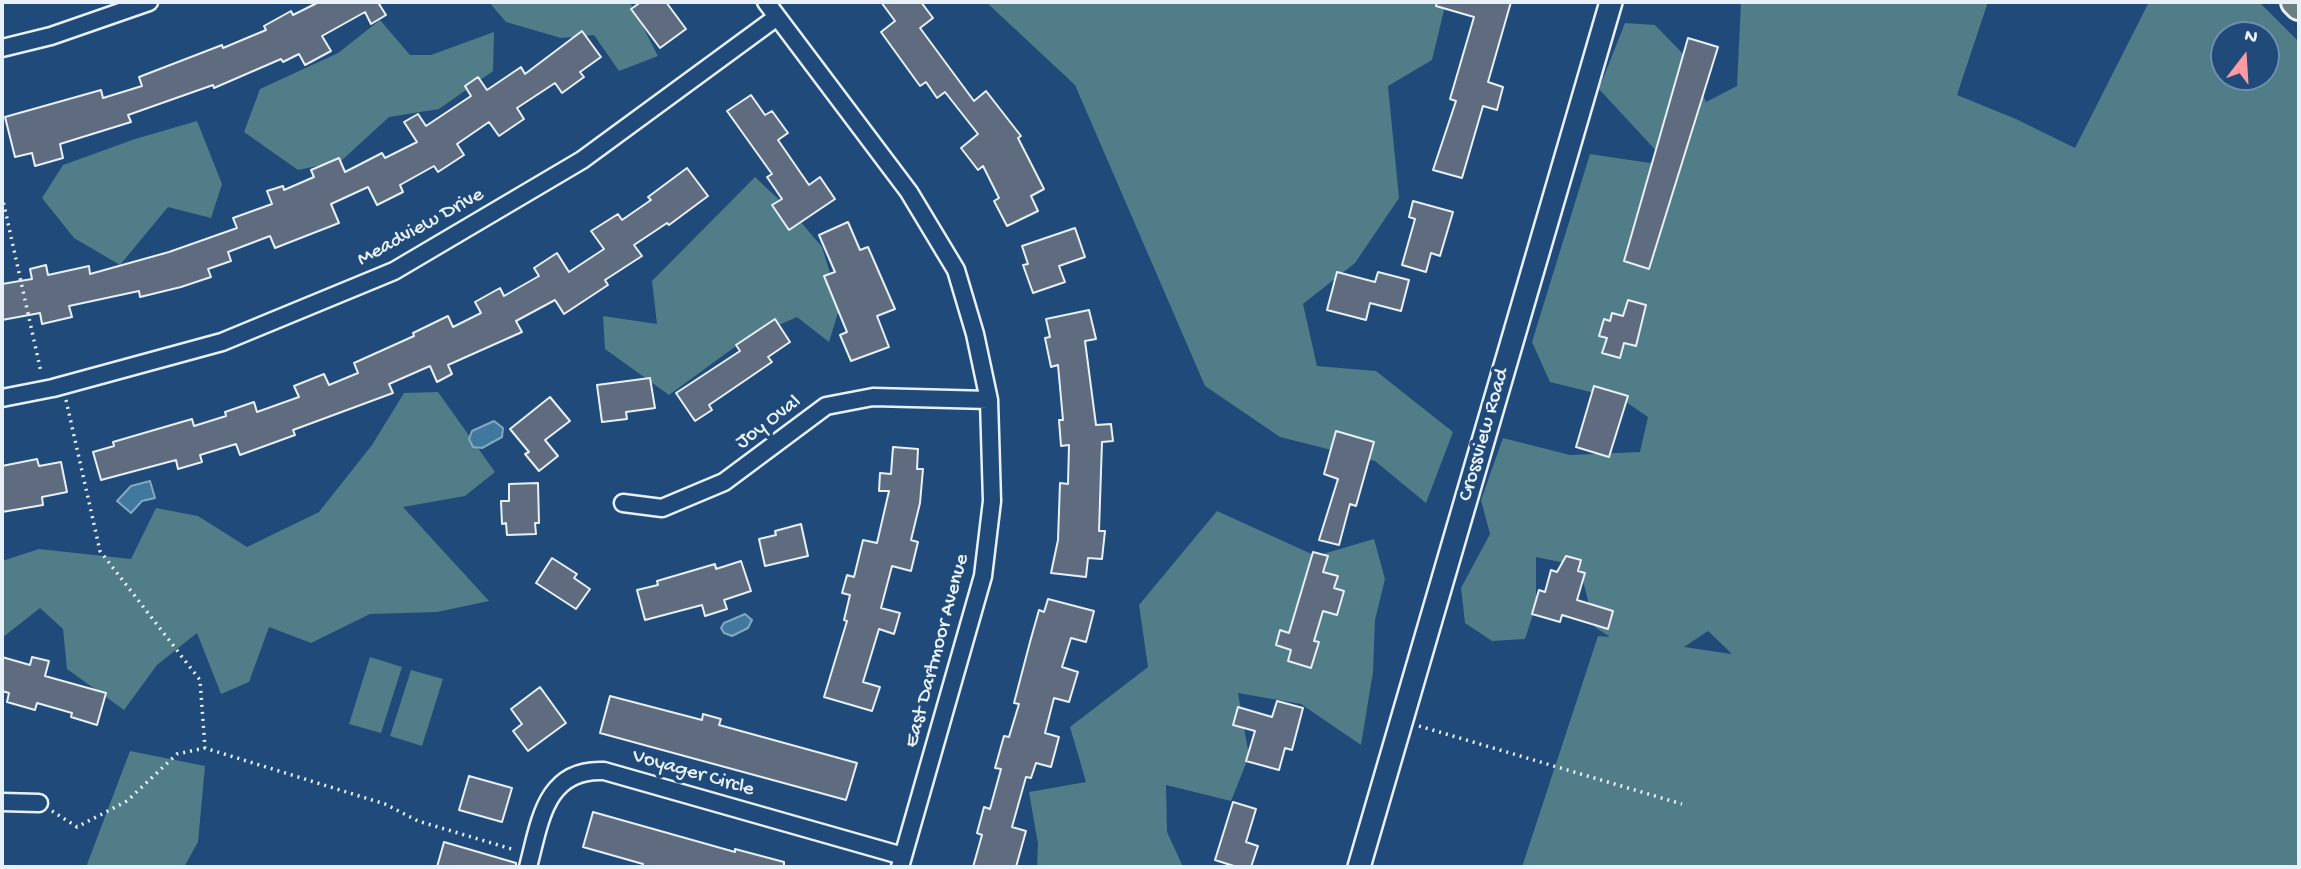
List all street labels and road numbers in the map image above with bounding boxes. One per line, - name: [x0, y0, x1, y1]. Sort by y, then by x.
- street label: Meadview Drive: [353, 183, 489, 273]
- street label: Crossview Road: [1454, 366, 1516, 504]
- street label: Joy Oval: [731, 390, 807, 456]
- street label: East Dartmoor Avenue: [900, 551, 976, 751]
- street label: Voyager Circle: [629, 745, 757, 803]

